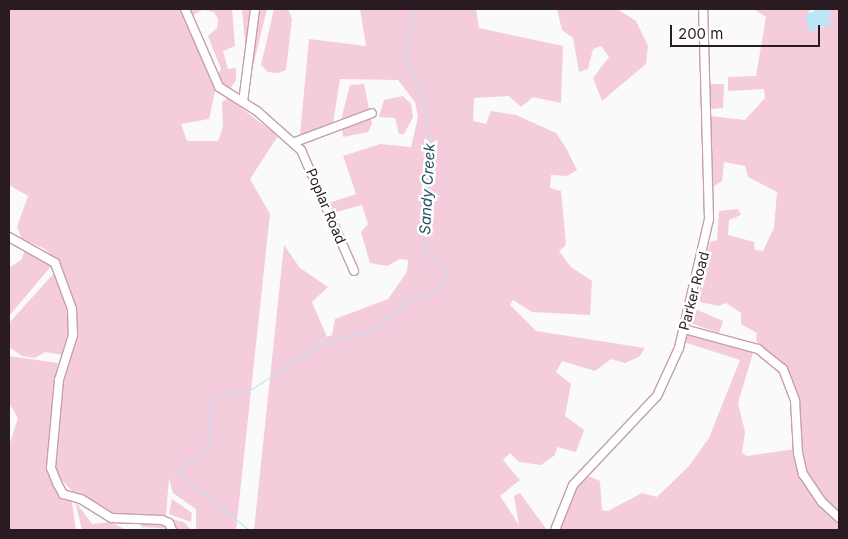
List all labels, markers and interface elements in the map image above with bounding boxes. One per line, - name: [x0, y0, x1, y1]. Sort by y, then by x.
- scale bar: [673, 15, 823, 47]
- text: 200 m: [678, 24, 723, 43]
- water label: Sandy Creek: [416, 143, 438, 235]
- street label: Poplar Road: [303, 166, 349, 246]
- street label: Parker Road: [675, 250, 713, 332]

